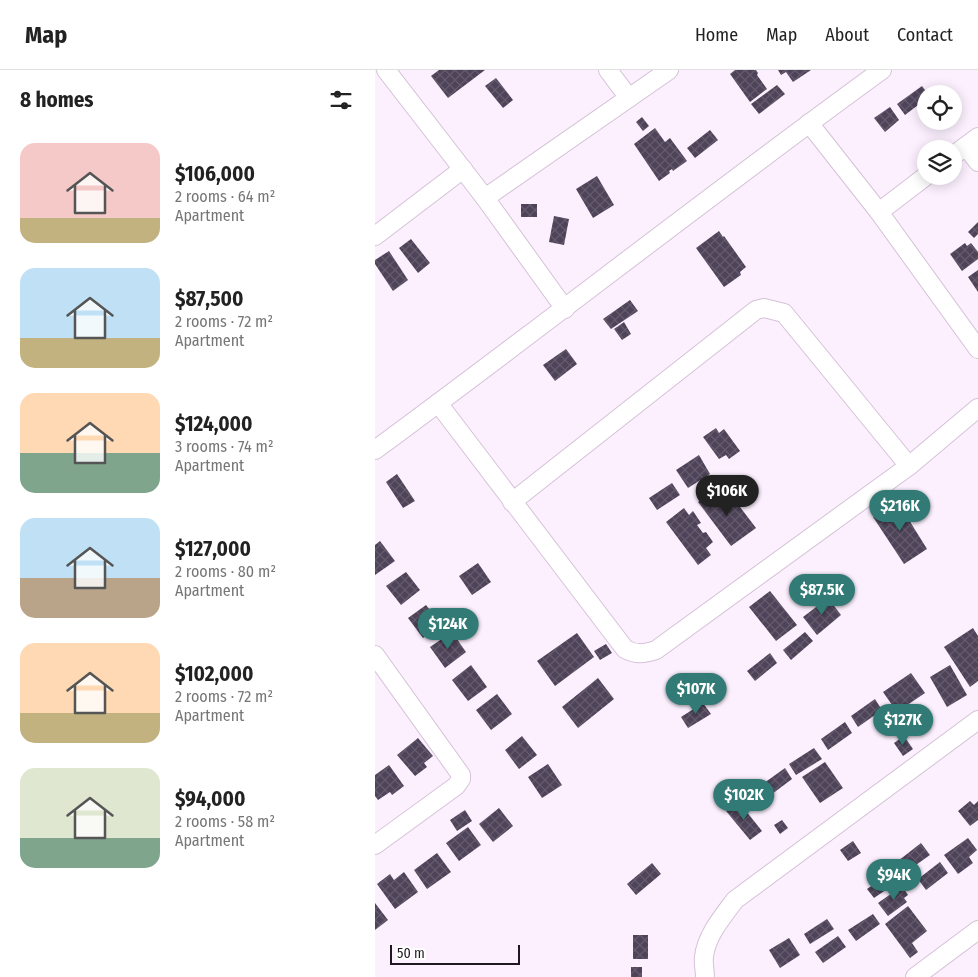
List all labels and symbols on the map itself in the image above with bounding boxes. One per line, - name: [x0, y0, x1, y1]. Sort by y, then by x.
- pin: $106K: [692, 474, 762, 517]
- pin: $216K: [865, 490, 935, 532]
- pin: $87.5K: [781, 574, 863, 616]
- pin: $124K: [413, 608, 483, 650]
- pin: $107K: [661, 672, 731, 715]
- pin: $127K: [868, 704, 938, 746]
- pin: $102K: [709, 778, 779, 821]
- pin: $94K: [864, 858, 924, 901]
- scale bar: [390, 942, 520, 965]

